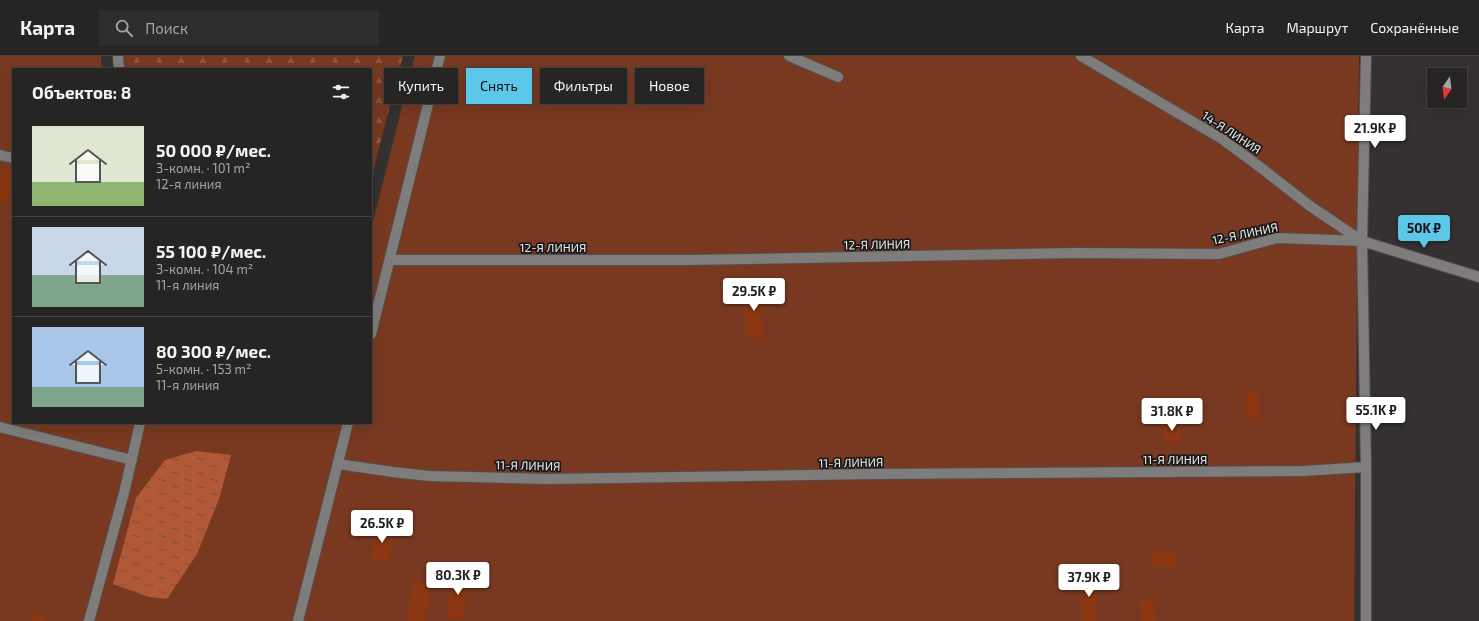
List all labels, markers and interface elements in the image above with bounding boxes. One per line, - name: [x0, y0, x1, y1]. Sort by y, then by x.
- search box: [99, 10, 379, 46]
- text: Карта: [20, 16, 75, 39]
- icon: search: [113, 17, 135, 39]
- text: Поиск: [145, 19, 188, 37]
- text: Карта: [1226, 19, 1264, 36]
- text: Маршрут: [1286, 19, 1348, 36]
- text: Сохранённые: [1370, 19, 1459, 36]
- chip: Купить: [384, 68, 458, 104]
- chip: Снять: [466, 68, 532, 104]
- chip: Фильтры: [540, 68, 627, 104]
- chip: Новое: [635, 68, 704, 104]
- north arrow: [1427, 68, 1467, 108]
- map controls: [1427, 68, 1467, 108]
- icon: filters: [330, 81, 352, 103]
- text: Объектов: 8: [32, 82, 131, 102]
- street label: 14-Я ЛИНИЯ: [1200, 108, 1264, 156]
- pin: 21.9K ₽: [1338, 115, 1412, 149]
- text: 21.9K ₽: [1354, 120, 1396, 136]
- text: 50 000 ₽/мес.: [156, 140, 271, 160]
- icon: home: [64, 142, 112, 190]
- text: 3-комн. · 101 m²: [156, 160, 250, 176]
- text: 12-я линия: [156, 176, 221, 192]
- pin: 50K ₽: [1396, 215, 1452, 249]
- street label: 12-Я ЛИНИЯ: [1211, 219, 1279, 247]
- text: 50K ₽: [1407, 220, 1441, 236]
- street label: 12-Я ЛИНИЯ: [844, 236, 910, 252]
- street label: 12-Я ЛИНИЯ: [520, 240, 586, 254]
- text: 55 100 ₽/мес.: [156, 241, 266, 261]
- icon: home: [64, 243, 112, 291]
- text: 3-комн. · 104 m²: [156, 261, 253, 277]
- text: 11-я линия: [156, 277, 219, 293]
- pin: 29.5K ₽: [717, 278, 791, 312]
- text: 29.5K ₽: [732, 283, 776, 299]
- text: 80 300 ₽/мес.: [156, 341, 271, 361]
- icon: home: [64, 343, 112, 391]
- text: 5-комн. · 153 m²: [156, 361, 251, 377]
- text: 11-я линия: [156, 377, 219, 393]
- pin: 55.1K ₽: [1339, 397, 1413, 431]
- pin: 31.8K ₽: [1135, 398, 1209, 432]
- text: 55.1K ₽: [1355, 402, 1397, 418]
- text: 31.8K ₽: [1151, 403, 1193, 419]
- street label: 11-Я ЛИНИЯ: [1143, 452, 1207, 466]
- street label: 11-Я ЛИНИЯ: [819, 454, 883, 470]
- street label: 11-Я ЛИНИЯ: [496, 457, 560, 473]
- pin: 26.5K ₽: [345, 510, 419, 544]
- text: 26.5K ₽: [360, 515, 404, 531]
- pin: 80.3K ₽: [421, 562, 495, 596]
- pin: 37.9K ₽: [1052, 564, 1126, 598]
- text: 80.3K ₽: [435, 567, 481, 583]
- text: 37.9K ₽: [1067, 569, 1111, 585]

